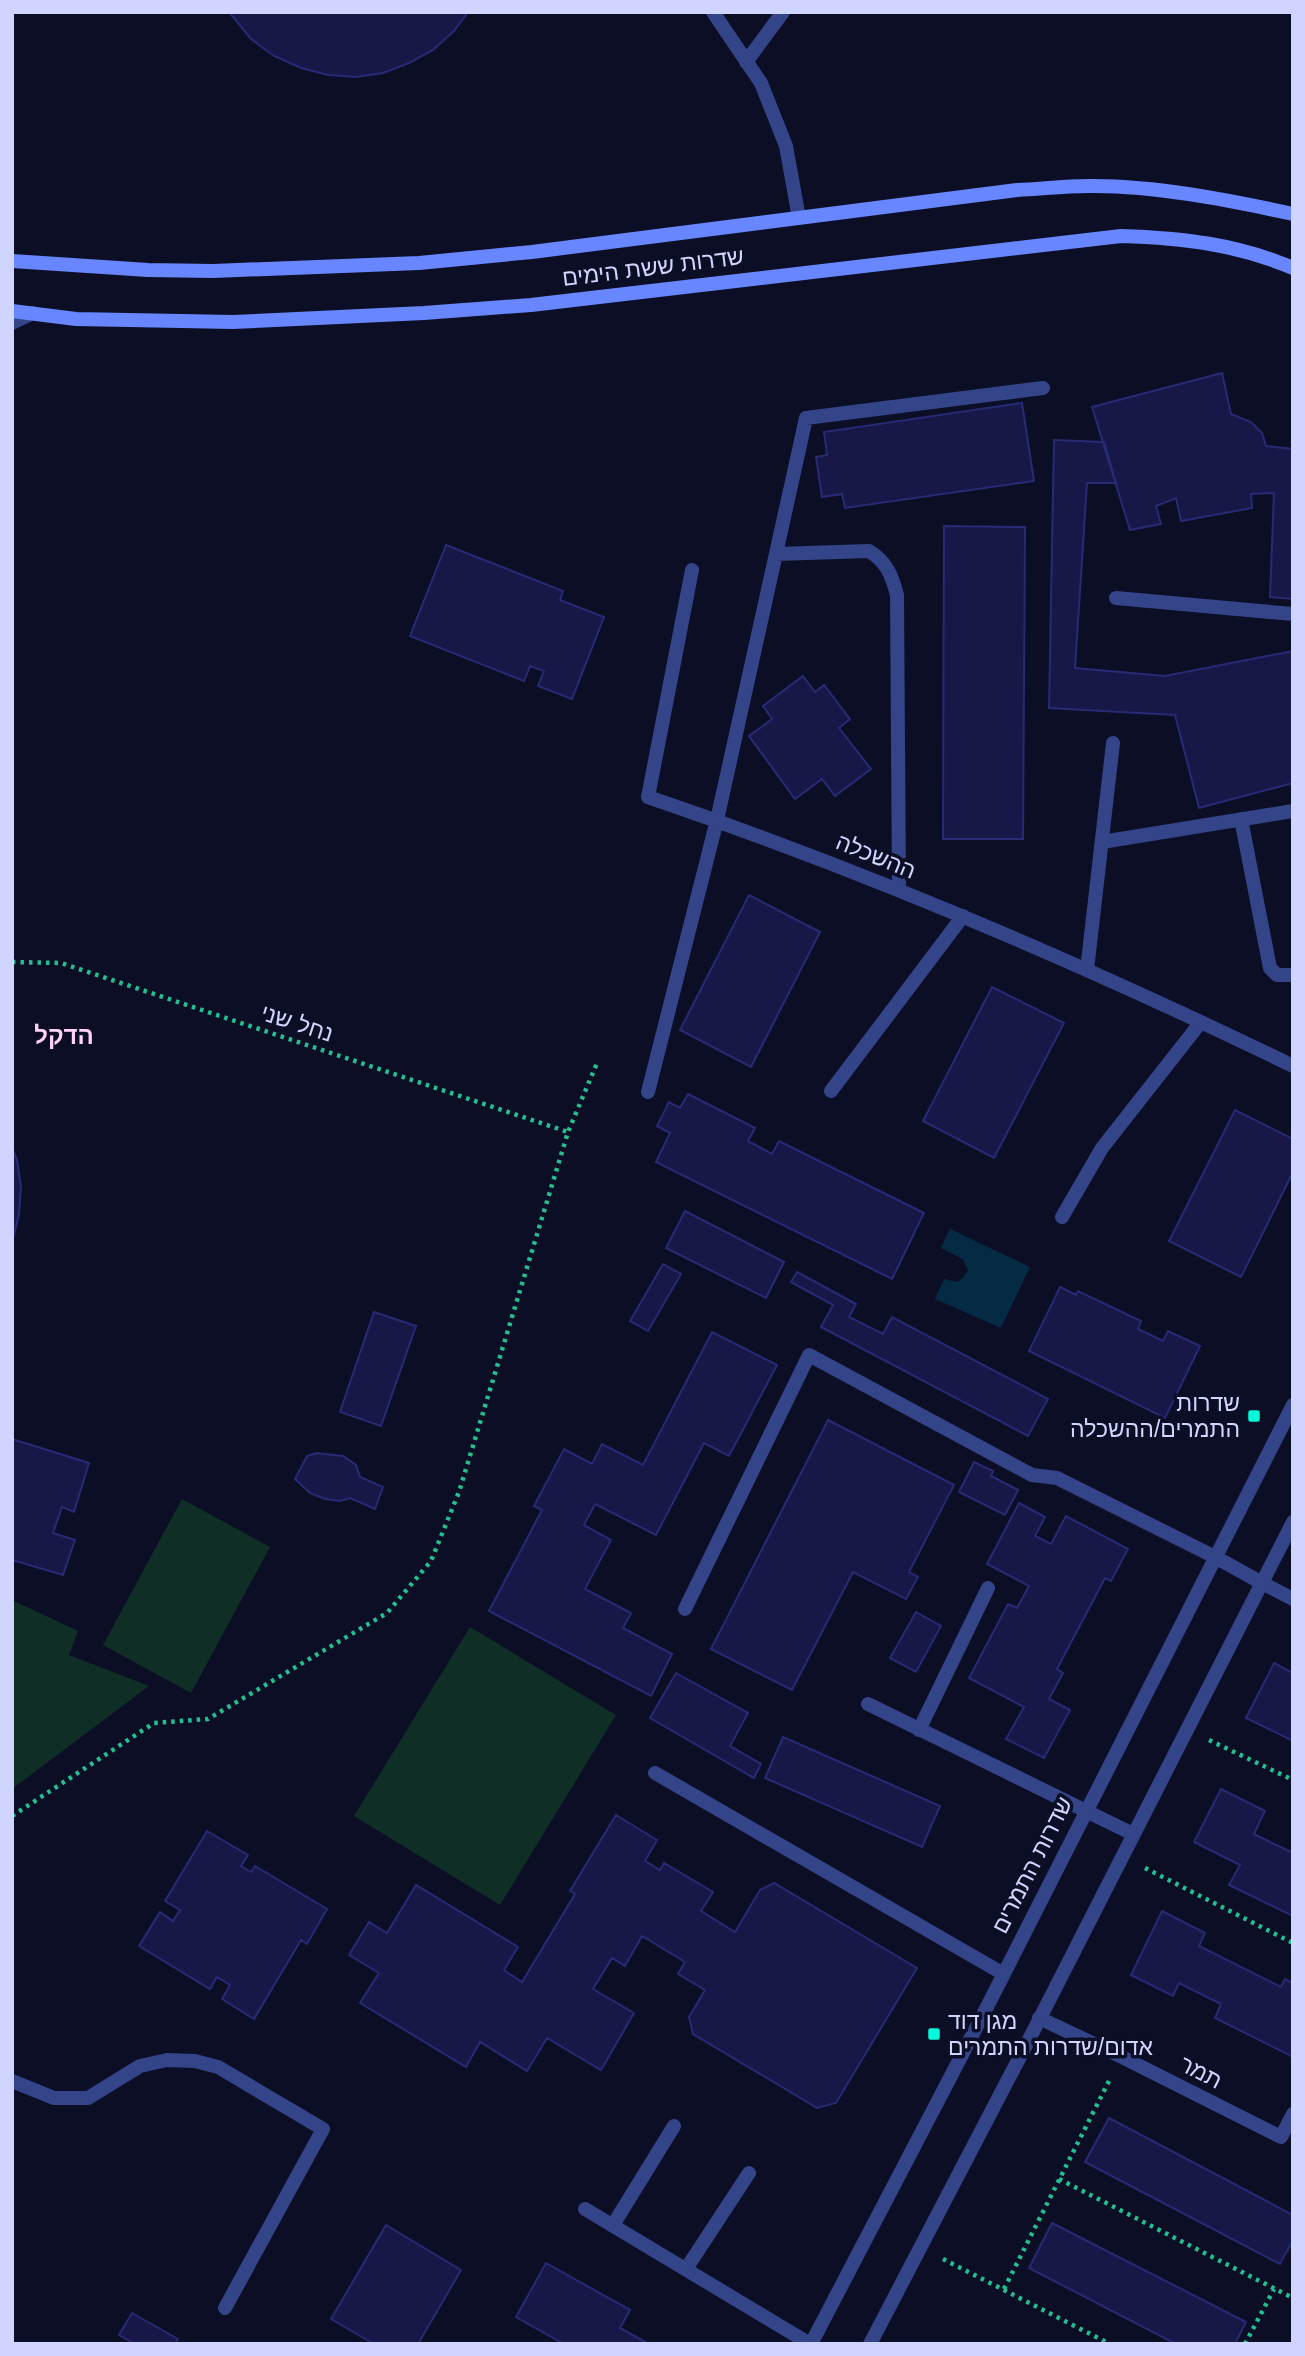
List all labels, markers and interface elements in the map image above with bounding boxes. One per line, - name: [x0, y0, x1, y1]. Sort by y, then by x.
- street label: שדרות ששת הימים: [561, 243, 745, 291]
- street label: ההשכלה: [832, 828, 920, 884]
- street label: נחל שני: [258, 999, 336, 1047]
- district label: הדקל: [34, 1022, 94, 1049]
- place label: שדרות התמרים/ההשכלה: [1070, 1390, 1240, 1442]
- marker: שדרות התמרים/ההשכלה: [1246, 1408, 1262, 1424]
- street label: שדרות התמרים: [986, 1792, 1078, 1938]
- place label: מגן דוד אדום/שדרות התמרים: [948, 2008, 1153, 2060]
- marker: מגן דוד אדום/שדרות התמרים: [926, 2026, 942, 2042]
- street label: תמר: [1176, 2050, 1226, 2094]

